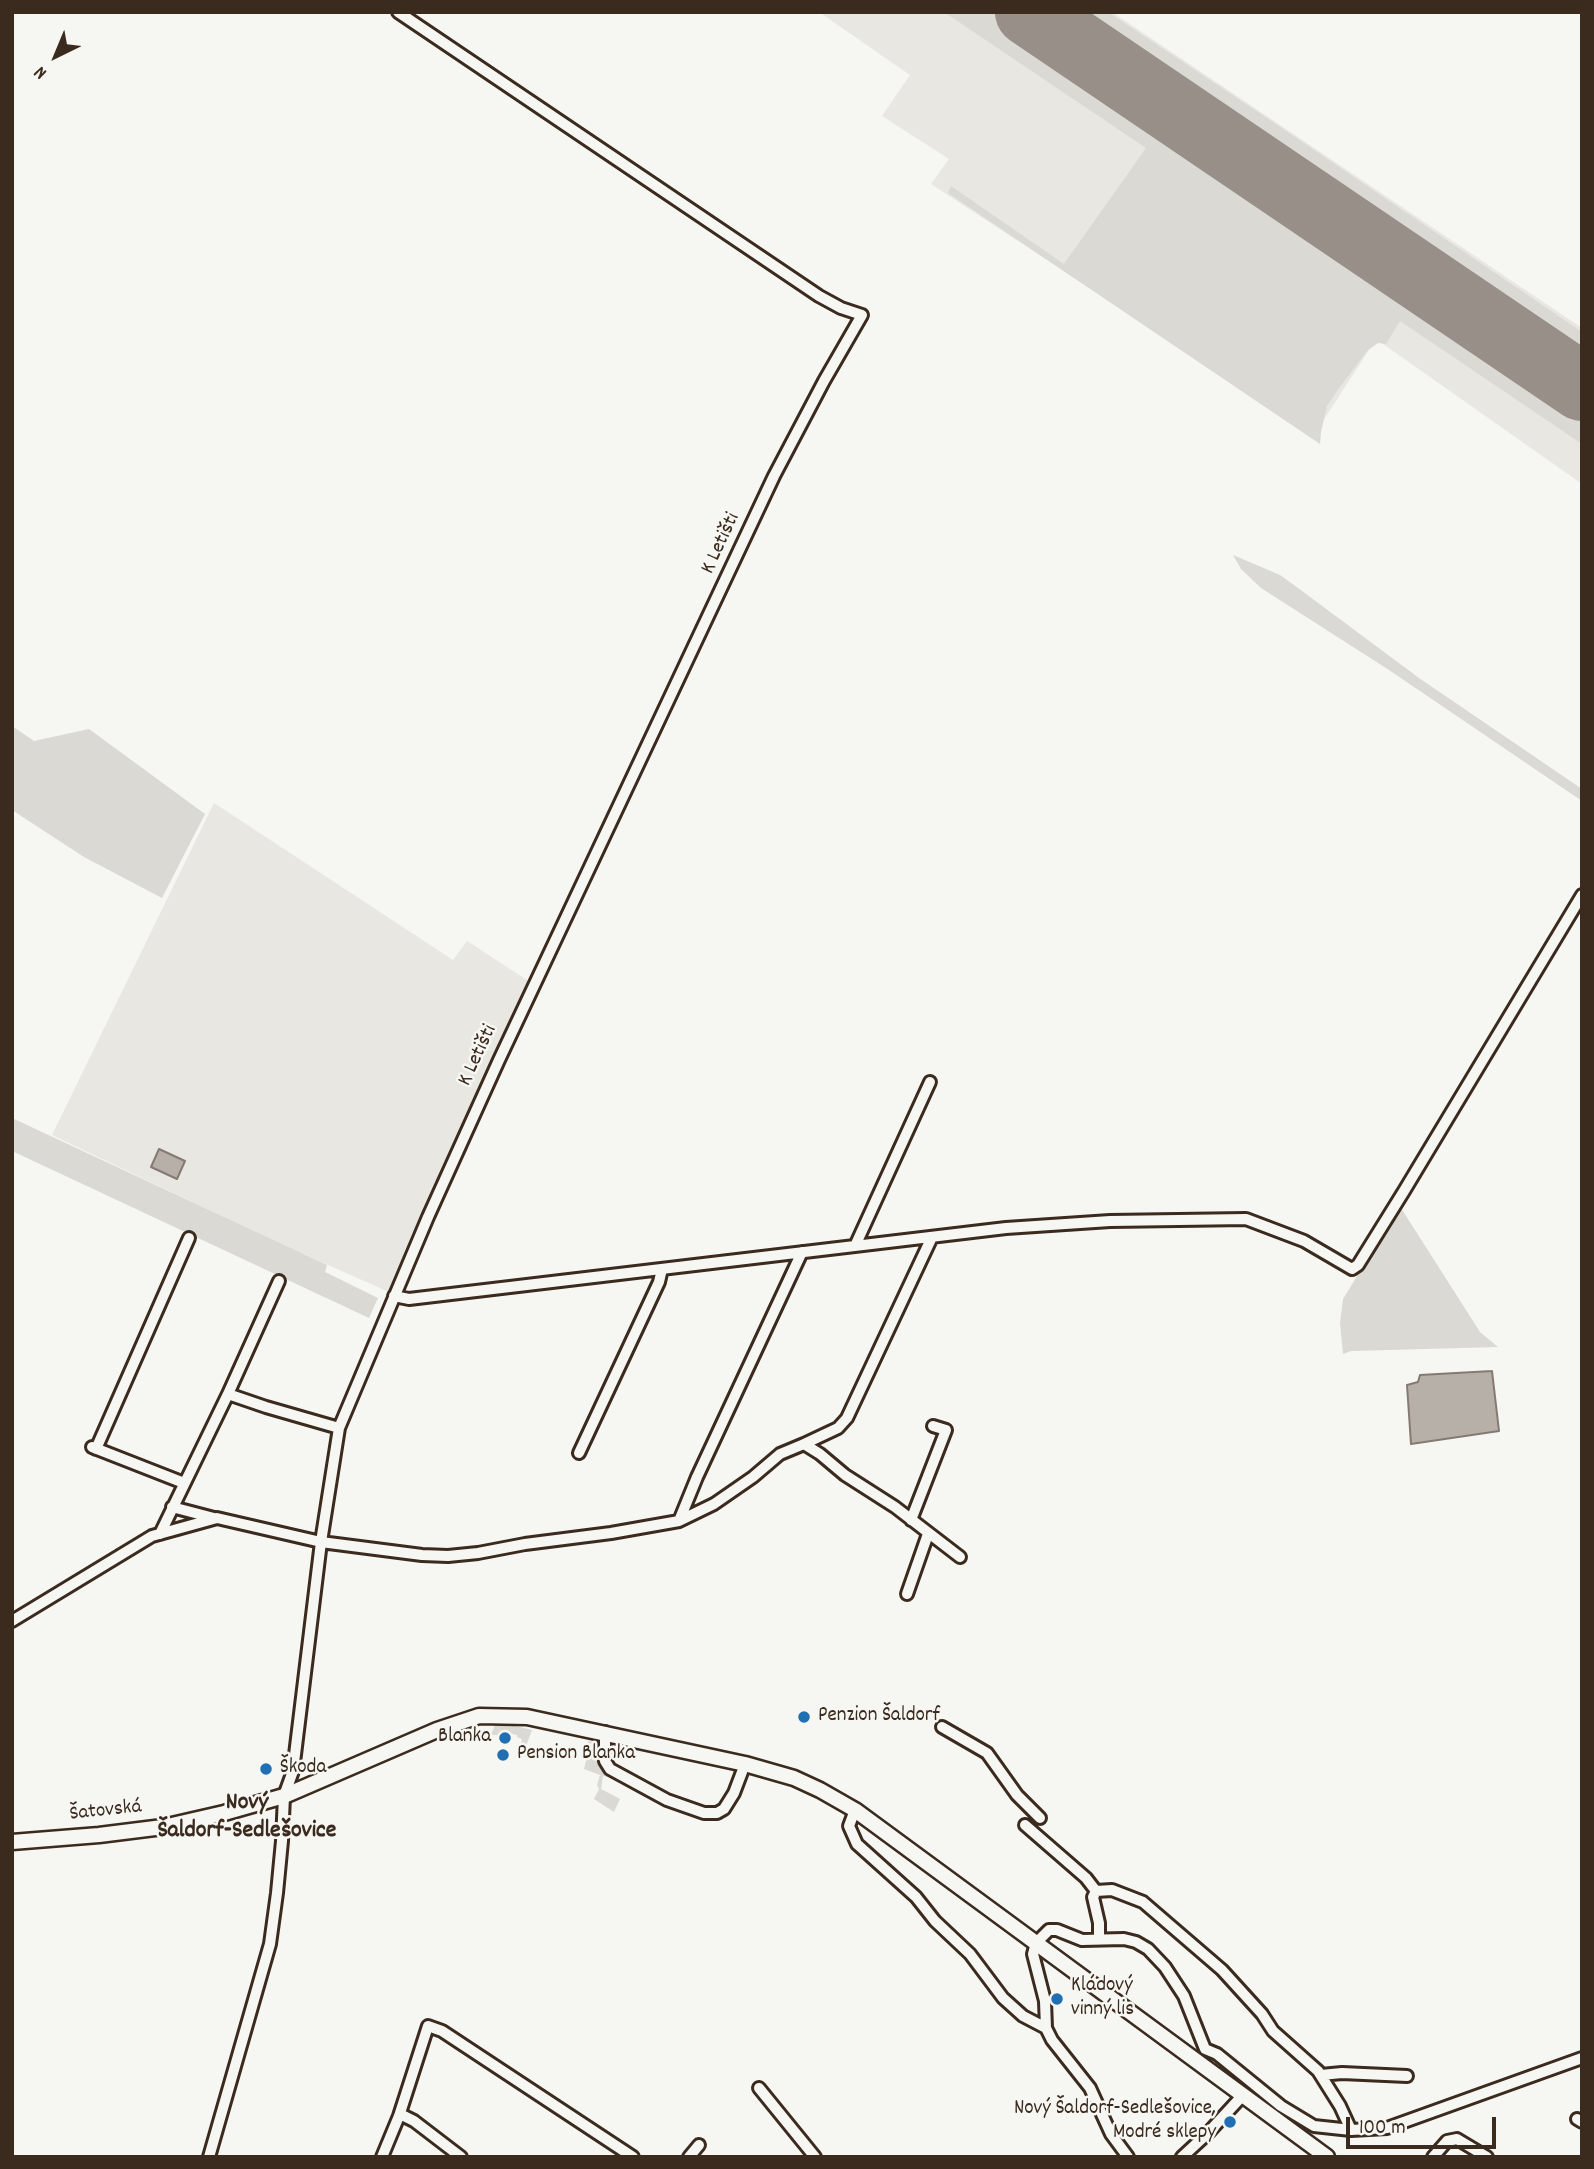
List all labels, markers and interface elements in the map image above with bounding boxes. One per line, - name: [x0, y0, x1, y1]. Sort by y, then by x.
- north arrow: [21, 21, 91, 91]
- text: N: [29, 59, 54, 85]
- street label: K Letišti: [697, 509, 747, 579]
- street label: K Letišti: [454, 1021, 504, 1091]
- place label: Penzion Šaldorf: [818, 1704, 940, 1730]
- marker: Penzion Šaldorf: [796, 1709, 812, 1725]
- place label: Blanka: [438, 1725, 491, 1751]
- marker: Blanka: [497, 1730, 513, 1746]
- place label: Pension Blanka: [517, 1742, 635, 1768]
- marker: Pension Blanka: [495, 1747, 511, 1763]
- place label: Škoda: [280, 1756, 326, 1782]
- marker: Škoda: [258, 1761, 274, 1777]
- district label: Nový Šaldorf-Sedlešovice: [158, 1791, 336, 1847]
- street label: Šatovská: [69, 1796, 143, 1828]
- place label: Kládový vinný lis: [1071, 1974, 1134, 2024]
- marker: Kládový vinný lis: [1049, 1991, 1065, 2007]
- place label: Nový Šaldorf-Sedlešovice, Modré sklepy: [1014, 2097, 1216, 2147]
- scale bar: [1349, 2102, 1500, 2146]
- marker: Nový Šaldorf-Sedlešovice, Modré sklepy: [1222, 2114, 1238, 2130]
- text: 100 m: [1359, 2114, 1406, 2144]

